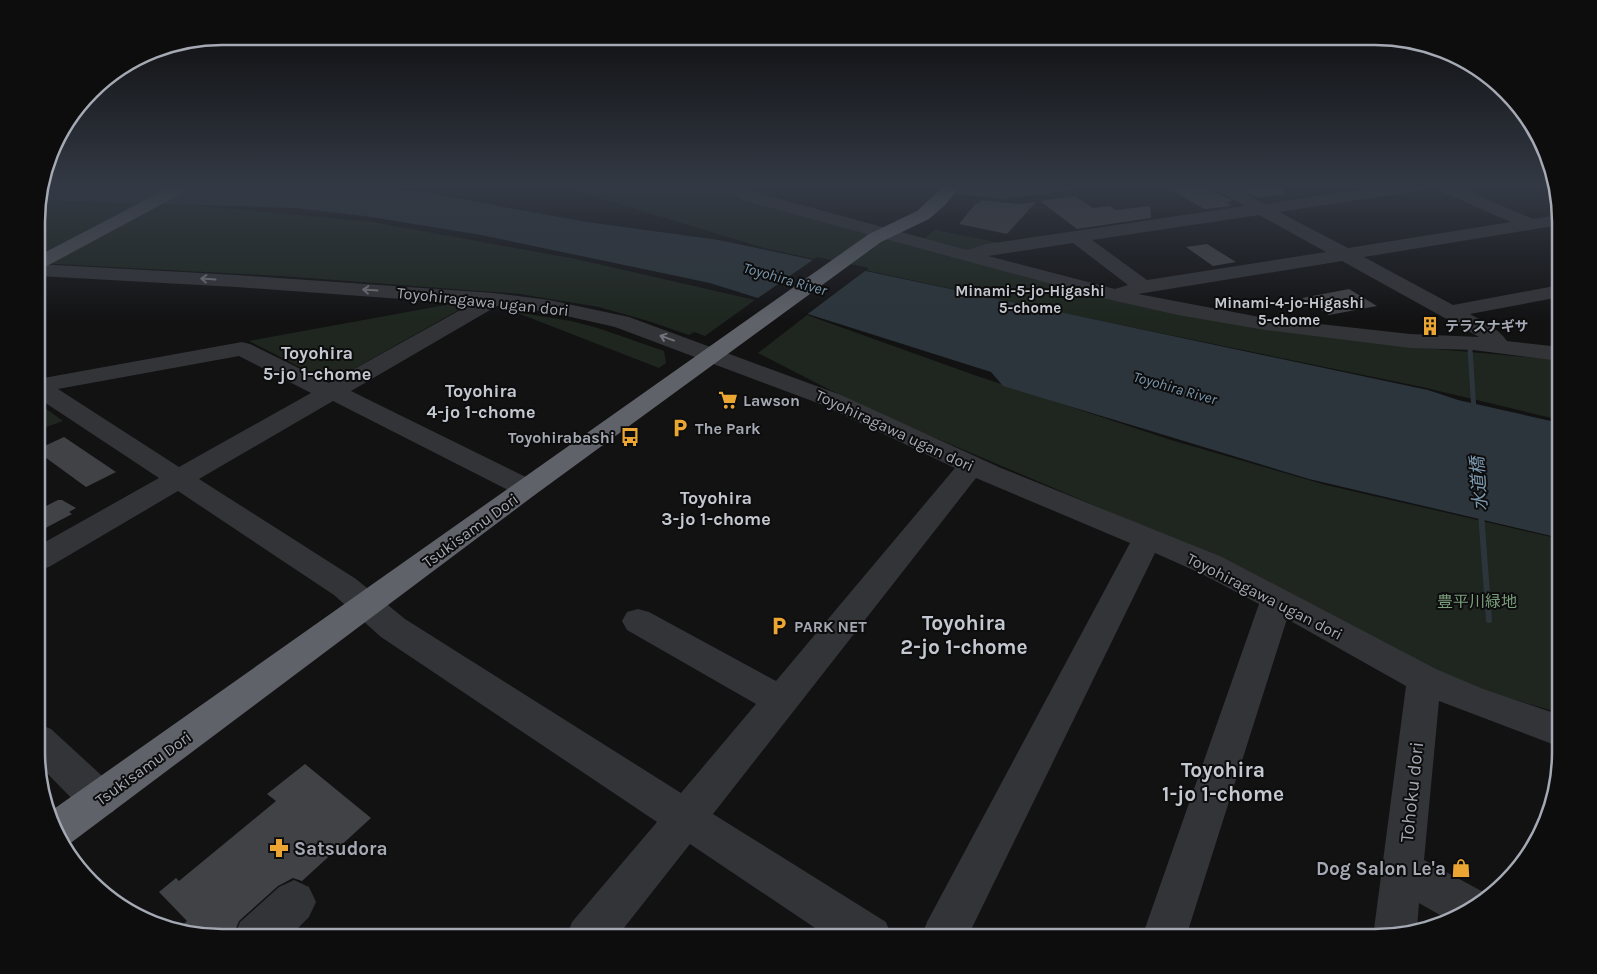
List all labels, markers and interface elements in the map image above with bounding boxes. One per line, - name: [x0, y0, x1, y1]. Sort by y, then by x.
- water label: Toyohira River: [741, 258, 830, 300]
- one-way arrow: [200, 275, 216, 284]
- district label: Minami-5-jo-Higashi 5-chome: [955, 282, 1105, 317]
- street label: Toyohiragawa ugan dori: [396, 283, 570, 320]
- one-way arrow: [362, 285, 378, 294]
- district label: Minami-4-jo-Higashi 5-chome: [1214, 294, 1364, 329]
- building icon: テラスナギサ: [1419, 315, 1441, 337]
- place label: テラスナギサ: [1445, 318, 1529, 335]
- one-way arrow: [660, 333, 675, 342]
- district label: Toyohira 5-jo 1-chome: [263, 342, 371, 385]
- water label: Toyohira River: [1131, 367, 1220, 409]
- district label: Toyohira 4-jo 1-chome: [427, 380, 535, 423]
- street label: Toyohiragawa ugan dori: [813, 385, 977, 476]
- supermarket icon: Lawson: [717, 389, 739, 411]
- place label: Lawson: [743, 391, 800, 410]
- parking icon: The Park: [669, 417, 691, 439]
- place label: The Park: [695, 419, 761, 438]
- bus stop icon: Toyohirabashi: [619, 426, 641, 448]
- place label: Toyohirabashi: [508, 428, 615, 447]
- water label: 水道橋: [1466, 453, 1492, 512]
- district label: Toyohira 3-jo 1-chome: [661, 487, 771, 530]
- street label: Tsukisamu Dori: [419, 489, 522, 572]
- street label: Toyohiragawa ugan dori: [1184, 549, 1346, 644]
- park label: 豊平川緑地: [1437, 592, 1517, 611]
- district label: Toyohira 2-jo 1-chome: [900, 611, 1028, 659]
- parking icon: PARK NET: [768, 615, 790, 637]
- place label: PARK NET: [794, 617, 867, 636]
- street label: Tsukisamu Dori: [92, 727, 195, 810]
- street label: Tohoku dori: [1396, 741, 1428, 844]
- district label: Toyohira 1-jo 1-chome: [1162, 758, 1284, 806]
- pharmacy icon: Satsudora: [268, 837, 290, 859]
- place label: Satsudora: [294, 838, 388, 860]
- shop icon: Dog Salon Le'a: [1450, 857, 1472, 879]
- place label: Dog Salon Le'a: [1316, 858, 1446, 880]

